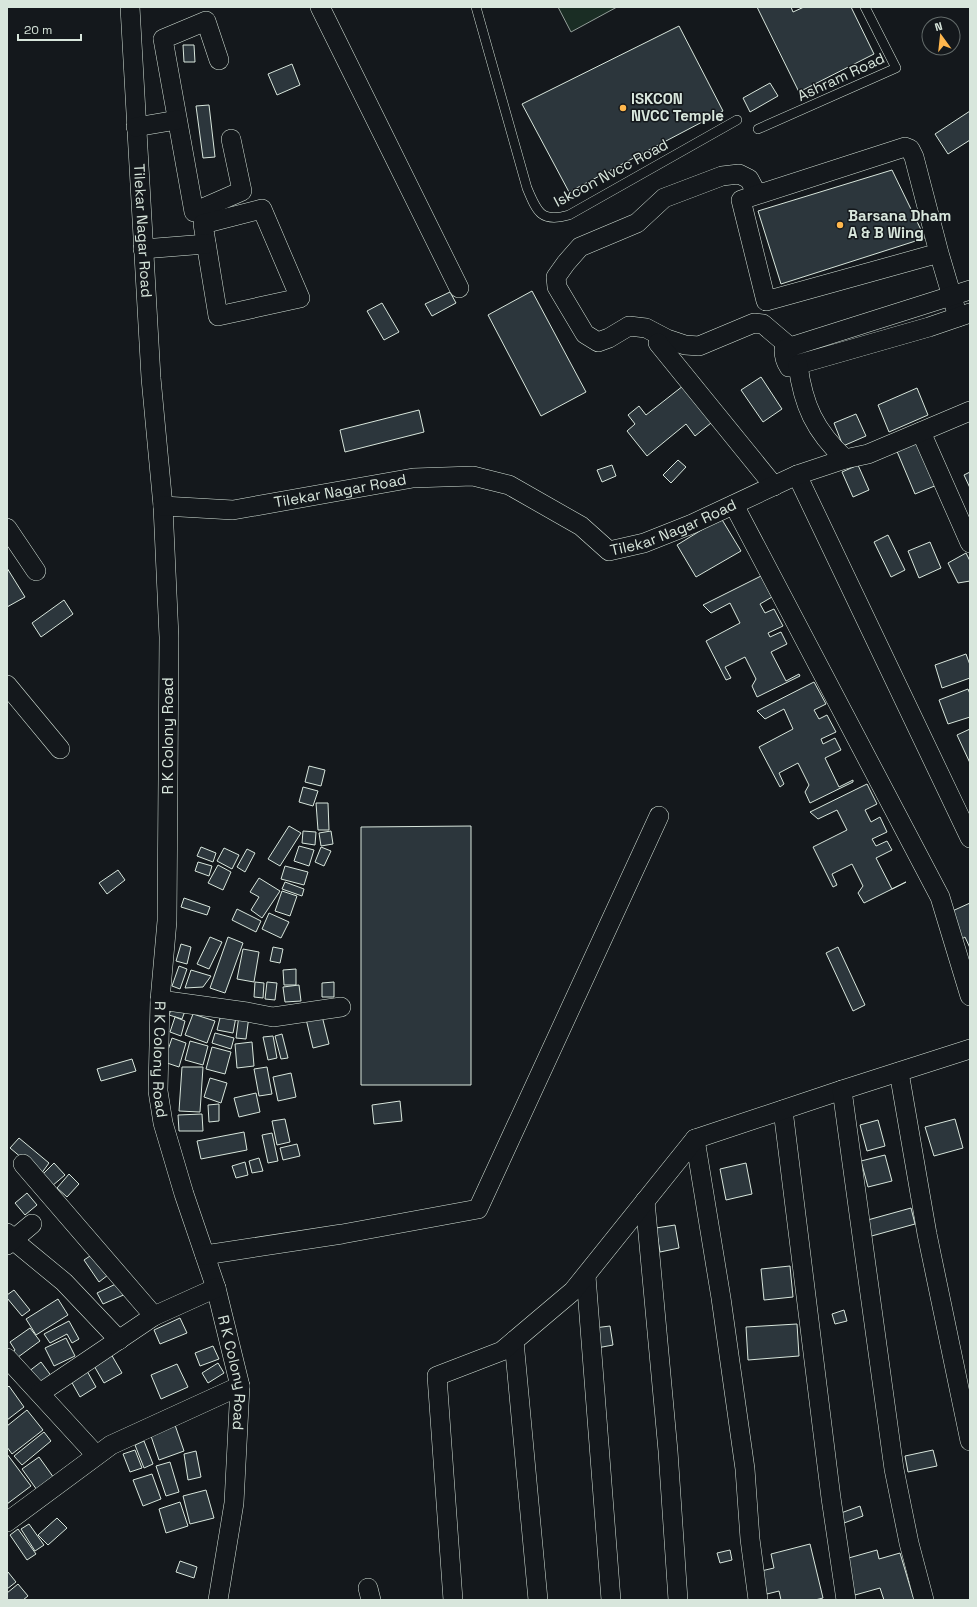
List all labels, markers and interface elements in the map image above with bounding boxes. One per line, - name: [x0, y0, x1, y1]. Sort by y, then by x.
- scale bar: [18, 16, 81, 42]
- north arrow: [921, 16, 961, 56]
- text: N: [933, 19, 944, 34]
- text: 20 m: [24, 22, 52, 38]
- street label: Ashram Road: [794, 48, 887, 105]
- place label: ISKCON NVCC Temple: [631, 89, 724, 125]
- marker: ISKCON NVCC Temple: [618, 103, 628, 113]
- street label: Iskcon Nvcc Road: [550, 134, 671, 211]
- street label: Tilekar Nagar Road: [130, 163, 156, 298]
- place label: Barsana Dham A & B Wing: [848, 206, 951, 242]
- marker: Barsana Dham A & B Wing: [835, 220, 845, 230]
- street label: Tilekar Nagar Road: [272, 469, 408, 512]
- street label: Tilekar Nagar Road: [608, 495, 739, 559]
- street label: R K Colony Road: [158, 677, 177, 795]
- street label: R K Colony Road: [149, 1001, 172, 1119]
- street label: R K Colony Road: [214, 1313, 251, 1431]

